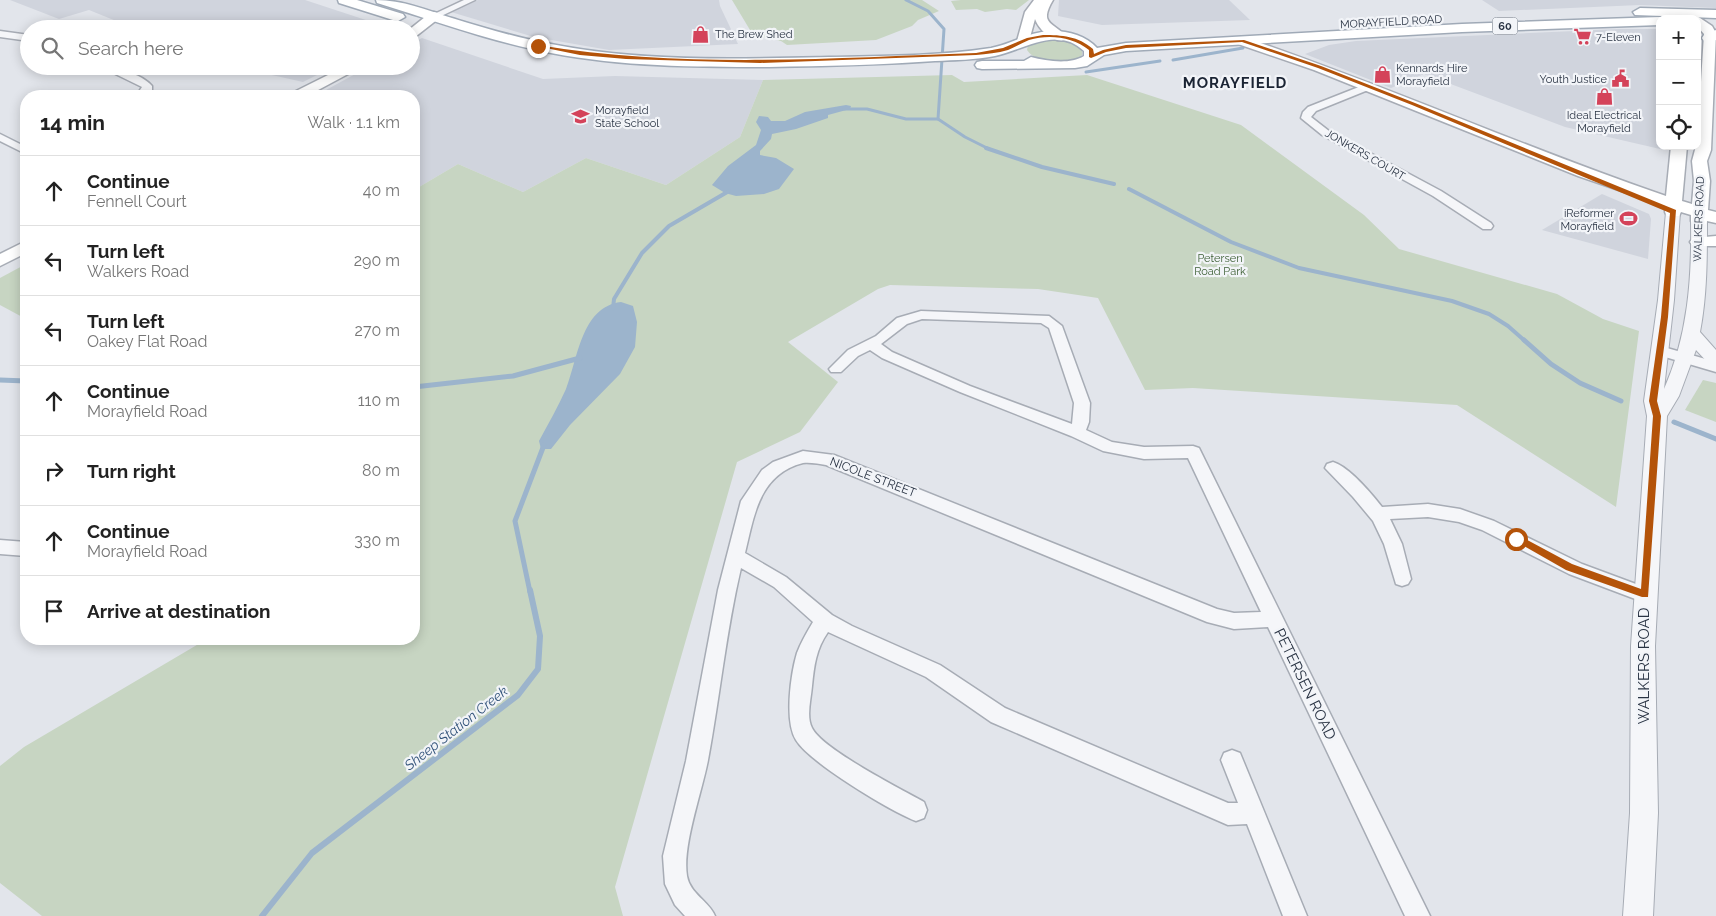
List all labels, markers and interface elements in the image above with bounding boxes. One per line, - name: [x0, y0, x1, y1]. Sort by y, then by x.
- street label: MORAYFIELD ROAD: [1340, 13, 1443, 31]
- map controls: [1656, 15, 1701, 150]
- button: +: [1656, 15, 1701, 60]
- road number: 60: [1492, 18, 1518, 34]
- search box: [20, 20, 420, 75]
- shop icon: The Brew Shed: [691, 24, 711, 44]
- supermarket icon: 7-Eleven: [1572, 27, 1592, 47]
- place label: The Brew Shed: [715, 28, 793, 41]
- place label: 7-Eleven: [1596, 31, 1641, 44]
- icon: search: [38, 34, 66, 62]
- route end: [527, 35, 550, 58]
- text: Search here: [78, 37, 184, 59]
- button: −: [1656, 60, 1701, 105]
- place label: Kennards Hire Morayfield: [1396, 62, 1468, 88]
- shop icon: Kennards Hire Morayfield: [1372, 64, 1392, 84]
- public building icon: Youth Justice: [1611, 69, 1631, 89]
- place label: Youth Justice: [1540, 73, 1608, 86]
- district label: MORAYFIELD: [1183, 74, 1287, 92]
- shop icon: Ideal Electrical Morayfield: [1594, 87, 1614, 107]
- place label: Morayfield State School: [595, 104, 659, 130]
- button: locate: [1656, 105, 1701, 150]
- school or university icon: Morayfield State School: [571, 106, 591, 126]
- place label: Ideal Electrical Morayfield: [1567, 109, 1641, 135]
- text: 14 min: [40, 110, 105, 135]
- text: Walk · 1.1 km: [307, 113, 400, 132]
- street label: JONKERS COURT: [1323, 127, 1408, 183]
- text: Continue: [87, 170, 170, 192]
- street label: WALKERS ROAD: [1691, 176, 1707, 262]
- icon: ahead: [40, 177, 68, 205]
- text: 40 m: [363, 181, 400, 200]
- text: Fennell Court: [87, 192, 187, 211]
- place label: iReformer Morayfield: [1560, 207, 1614, 233]
- sports icon: iReformer Morayfield: [1618, 209, 1638, 229]
- text: Turn left: [87, 240, 164, 262]
- icon: left: [40, 247, 68, 275]
- text: 290 m: [354, 251, 400, 270]
- park label: Petersen Road Park: [1194, 252, 1246, 278]
- text: Walkers Road: [87, 262, 189, 281]
- text: Turn left: [87, 310, 164, 332]
- icon: left: [40, 317, 68, 345]
- text: 270 m: [355, 321, 400, 340]
- text: Oakey Flat Road: [87, 332, 207, 351]
- text: Continue: [87, 380, 170, 402]
- icon: ahead: [40, 387, 68, 415]
- text: 110 m: [358, 391, 400, 410]
- text: Morayfield Road: [87, 402, 207, 421]
- street label: NICOLE STREET: [828, 454, 919, 500]
- icon: right: [40, 457, 68, 485]
- text: Turn right: [87, 460, 176, 482]
- text: 80 m: [362, 461, 400, 480]
- text: Continue: [87, 520, 170, 542]
- icon: ahead: [40, 527, 68, 555]
- route start: [1505, 528, 1528, 551]
- text: 330 m: [354, 531, 400, 550]
- text: Morayfield Road: [87, 542, 207, 561]
- icon: arrive: [40, 597, 68, 625]
- text: Arrive at destination: [87, 600, 271, 622]
- street label: WALKERS ROAD: [1635, 607, 1653, 724]
- street label: PETERSEN ROAD: [1270, 625, 1340, 743]
- water label: Sheep Station Creek: [400, 682, 511, 774]

